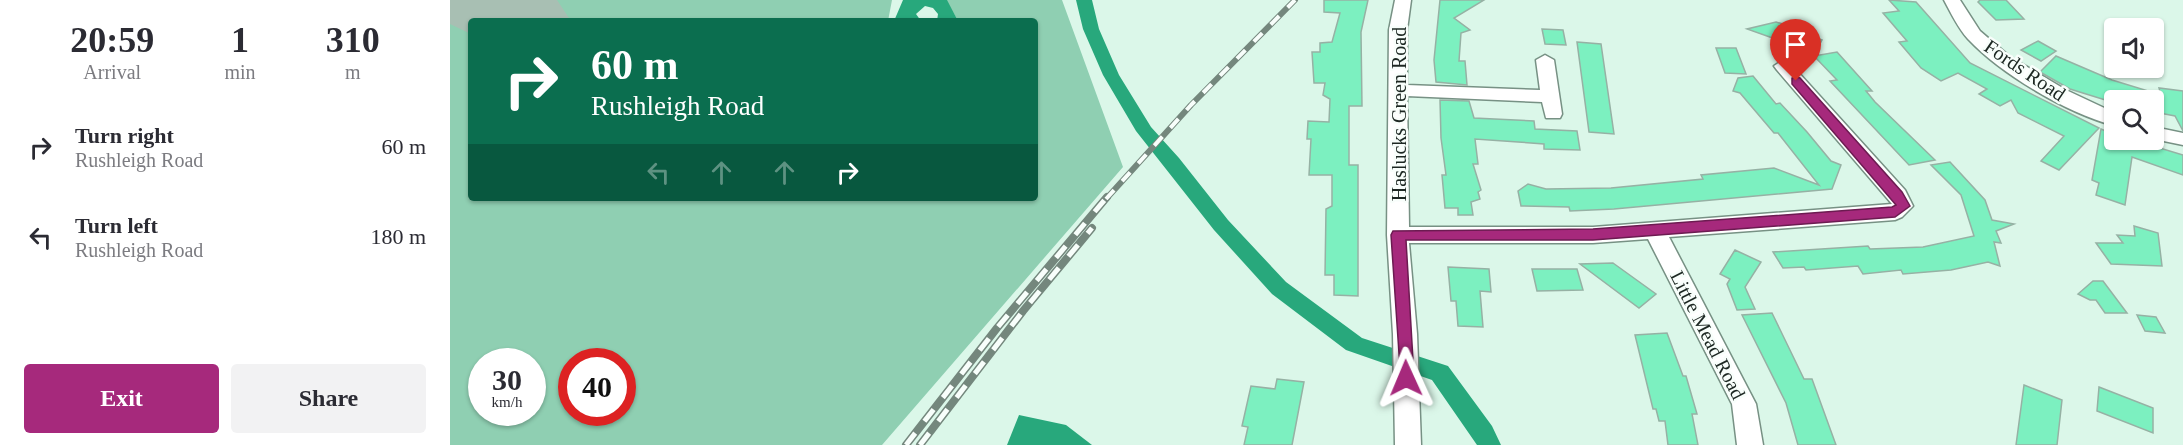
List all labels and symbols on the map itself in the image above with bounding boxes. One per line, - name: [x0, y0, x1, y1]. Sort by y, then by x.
- pin: [1770, 19, 1821, 81]
- street label: Haslucks Green Road: [1388, 27, 1410, 201]
- street label: Fords Road: [1980, 35, 2070, 105]
- street label: Little Mead Road: [1666, 267, 1750, 403]
- position arrow: [1374, 346, 1438, 410]
- speed limit sign: 40: [558, 348, 636, 426]

